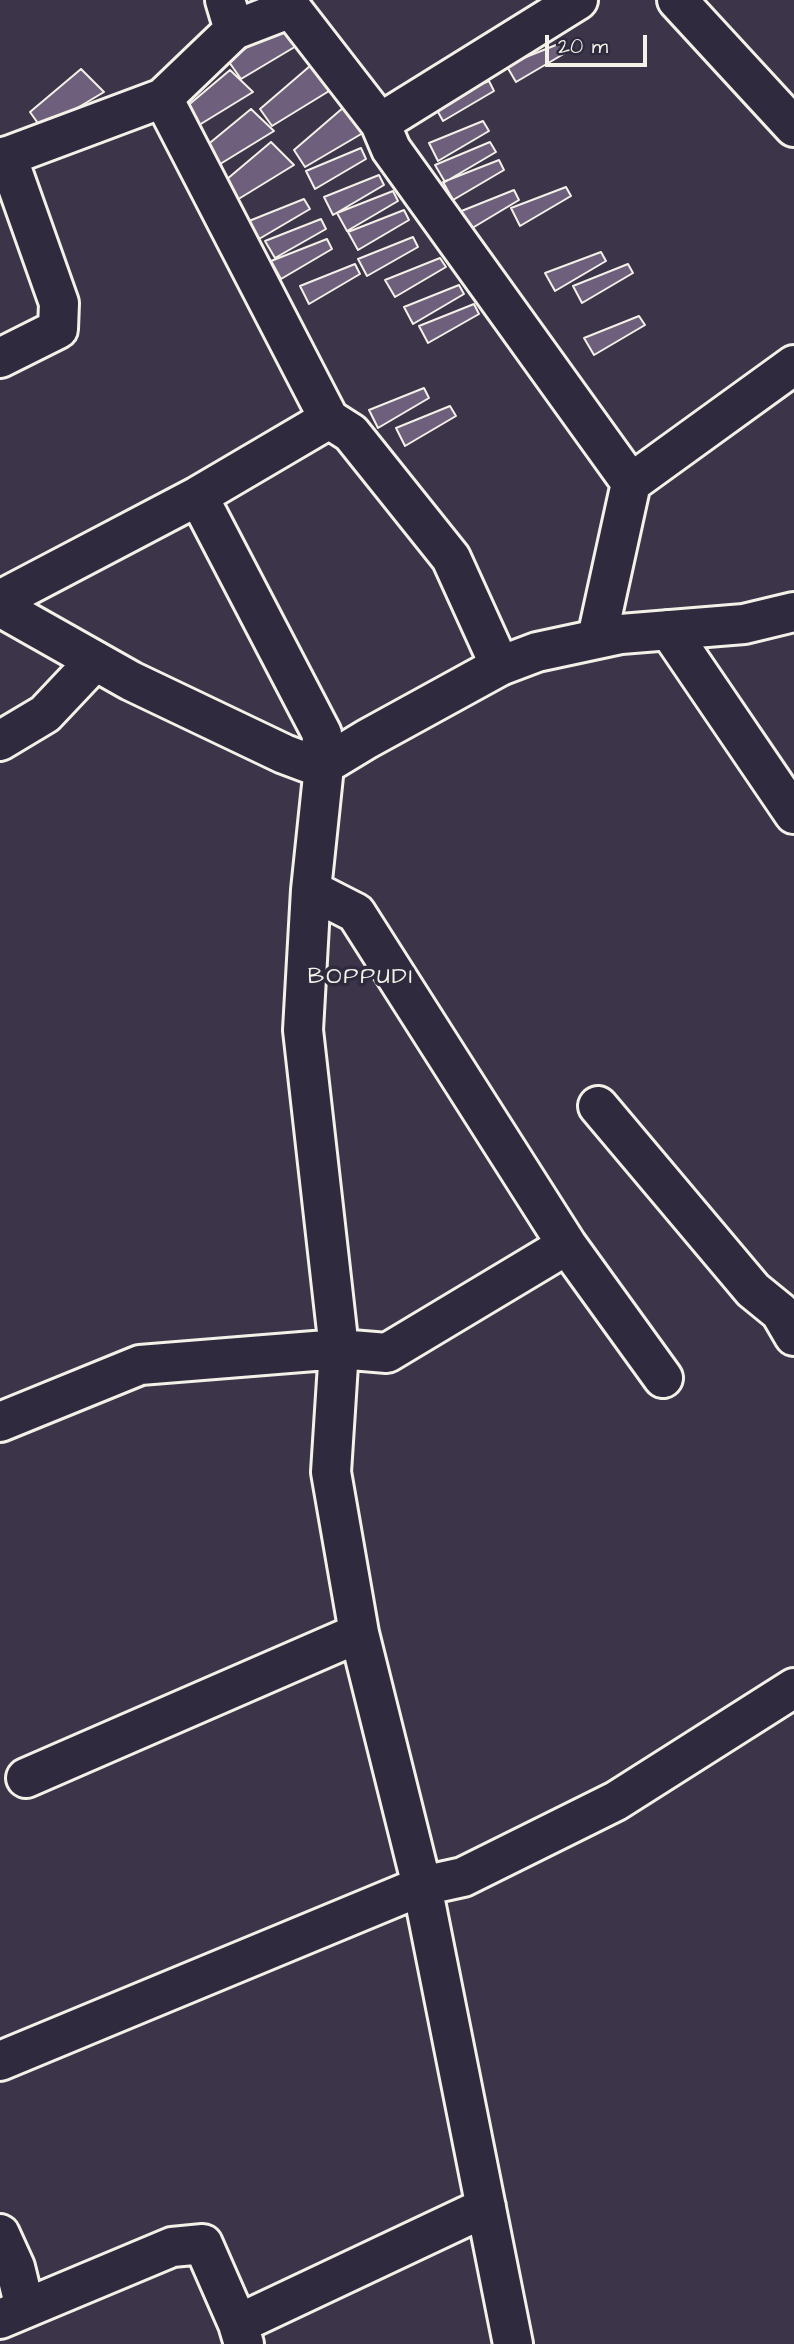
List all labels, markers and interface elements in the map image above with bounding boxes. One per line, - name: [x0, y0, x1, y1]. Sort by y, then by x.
- scale bar: [549, 21, 650, 65]
- text: 20 m: [558, 32, 608, 61]
- district label: BOPPUDI: [309, 964, 413, 992]

